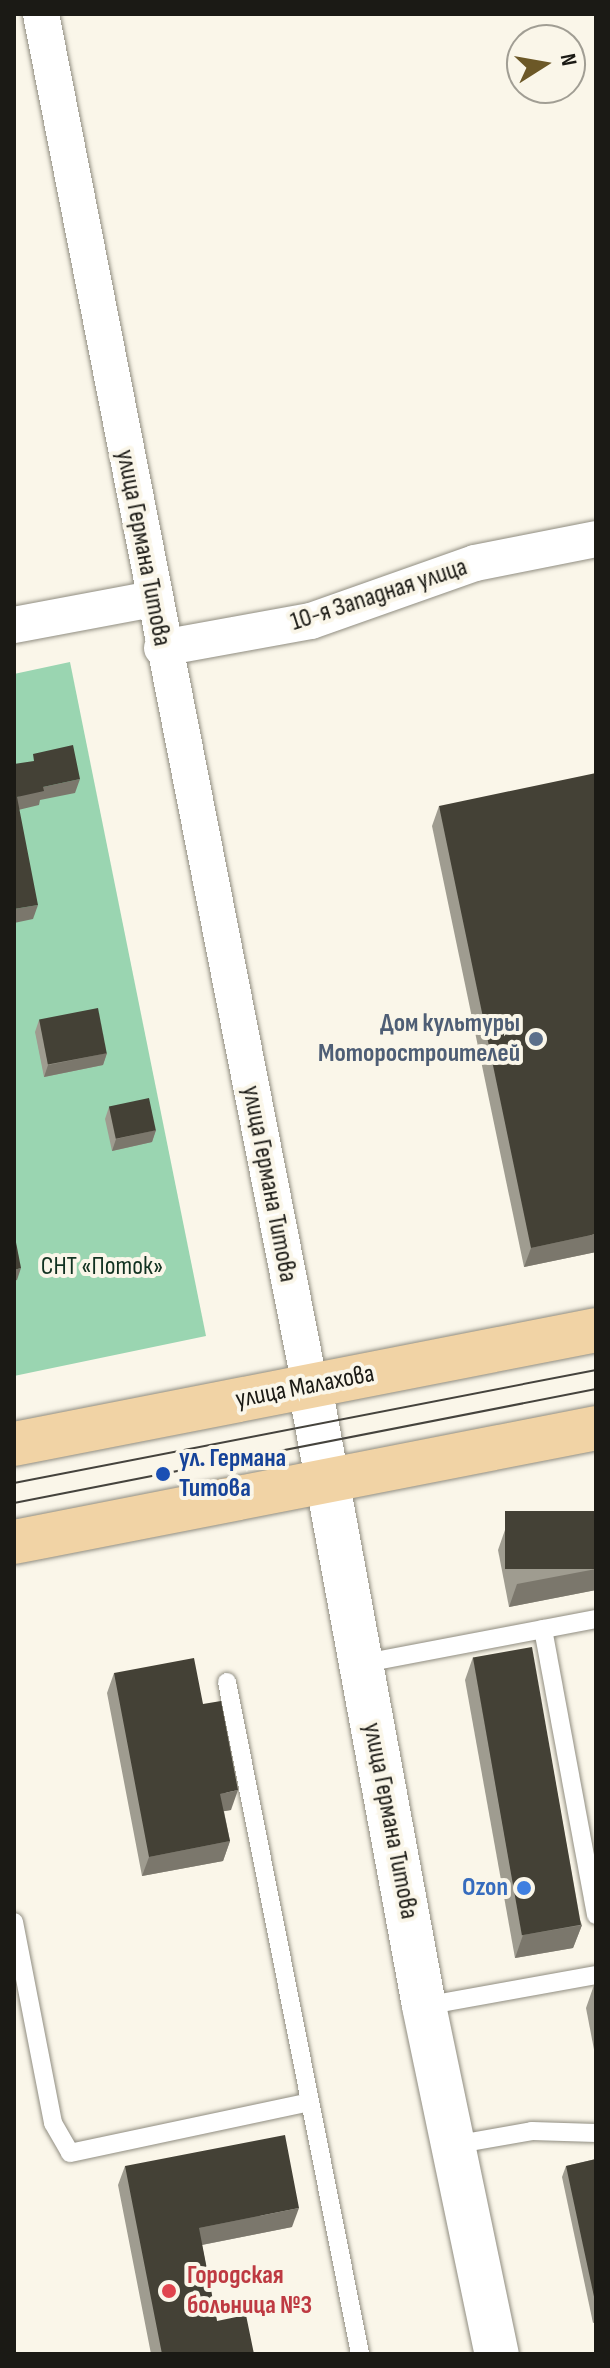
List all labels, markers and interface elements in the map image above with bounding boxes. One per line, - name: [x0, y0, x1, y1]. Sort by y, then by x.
- north arrow: [506, 24, 586, 104]
- text: N: [554, 51, 582, 68]
- street label: улица Германа Титова: [109, 447, 177, 649]
- street label: 10-я Западная улица: [287, 552, 471, 638]
- place label: Дом культуры Моторостроителей: [318, 1008, 520, 1070]
- marker: Дом культуры Моторостроителей: [527, 1030, 545, 1048]
- street label: улица Германа Титова: [235, 1083, 303, 1285]
- park label: СНТ «Поток»: [41, 1251, 163, 1283]
- street label: улица Малахова: [233, 1358, 377, 1416]
- place label: ул. Германа Титова: [179, 1443, 286, 1504]
- marker: ул. Германа Титова: [154, 1465, 172, 1483]
- street label: улица Германа Титова: [356, 1720, 424, 1922]
- place label: Ozon: [462, 1872, 508, 1904]
- marker: Ozon: [515, 1879, 533, 1897]
- place label: Городская больница №3: [187, 2260, 312, 2322]
- marker: Городская больница №3: [158, 2280, 180, 2302]

